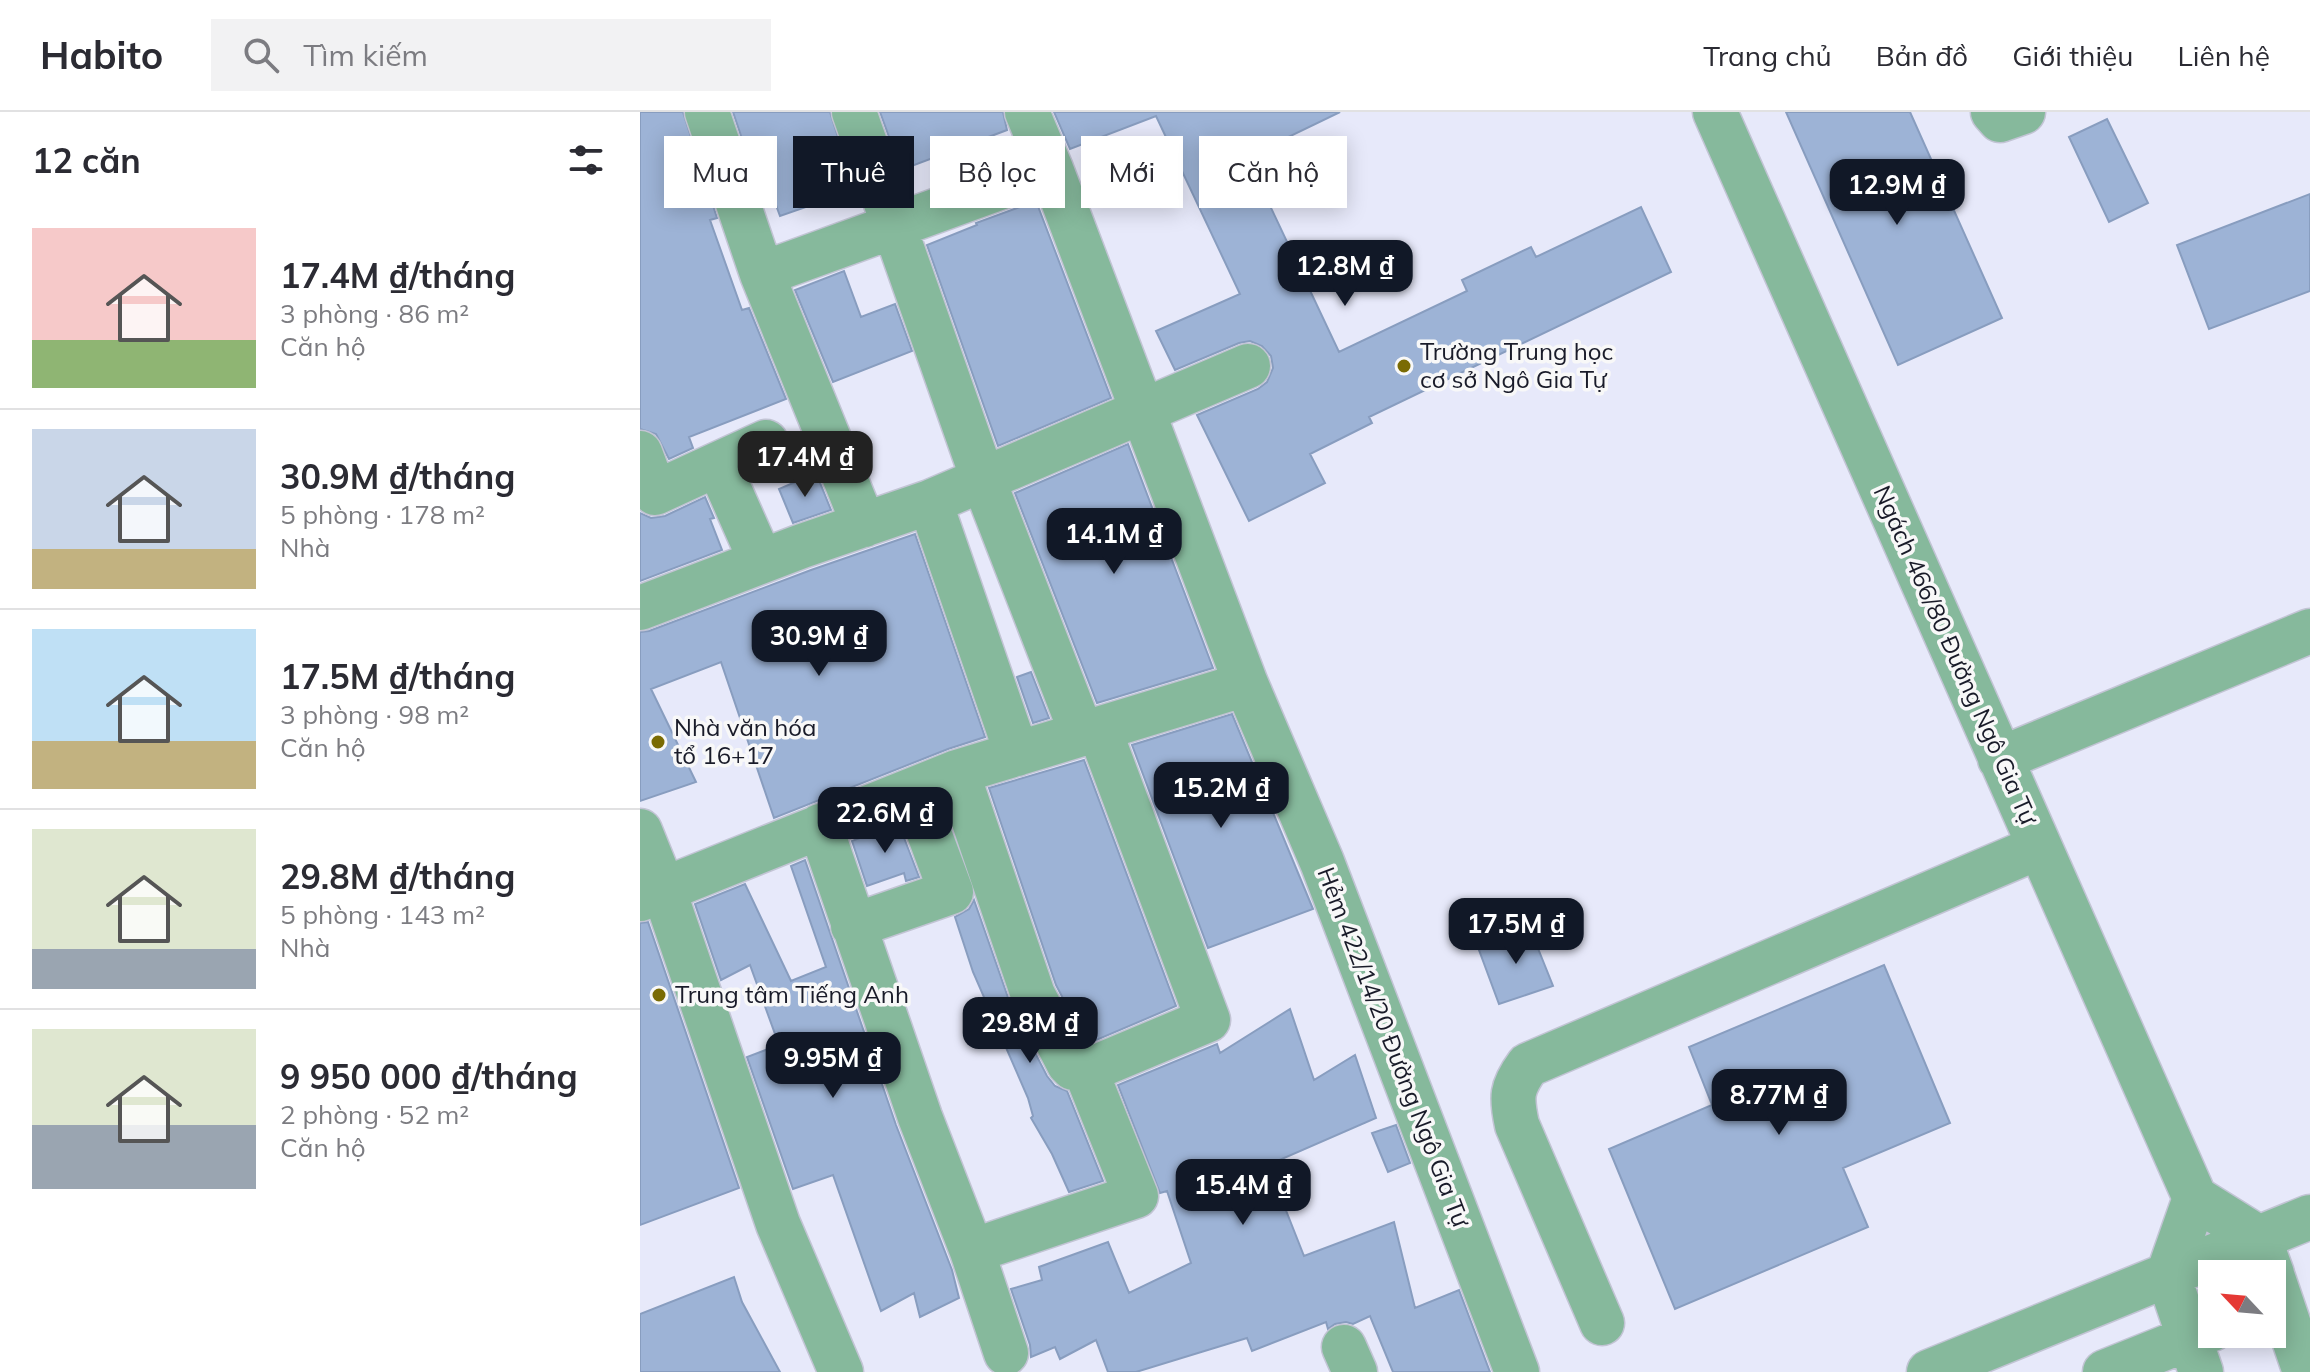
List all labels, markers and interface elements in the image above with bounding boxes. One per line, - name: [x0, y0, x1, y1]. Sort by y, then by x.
- search box: [211, 19, 771, 91]
- text: Habito: [40, 31, 163, 79]
- icon: search: [239, 33, 283, 77]
- text: Tìm kiếm: [303, 36, 428, 74]
- text: Trang chủ: [1703, 38, 1832, 73]
- text: Bản đồ: [1876, 38, 1968, 73]
- text: Giới thiệu: [2012, 38, 2133, 73]
- text: Liên hệ: [2177, 38, 2270, 73]
- chip: Mua: [664, 136, 777, 208]
- chip: Thuê: [793, 136, 914, 208]
- chip: Bộ lọc: [930, 136, 1065, 208]
- chip: Mới: [1081, 136, 1183, 208]
- chip: Căn hộ: [1199, 136, 1347, 208]
- icon: filters: [564, 138, 608, 182]
- text: 12 căn: [32, 139, 141, 182]
- pin: 12.9M ₫: [1823, 159, 1971, 227]
- text: 12.9M ₫: [1848, 168, 1946, 201]
- pin: 12.8M ₫: [1271, 240, 1419, 308]
- text: 12.8M ₫: [1296, 249, 1394, 282]
- text: 17.4M ₫/tháng: [280, 254, 515, 297]
- icon: home: [96, 260, 192, 356]
- text: 3 phòng · 86 m²: [280, 297, 469, 330]
- text: Căn hộ: [280, 330, 366, 363]
- place label: Trường Trung học cơ sở Ngô Gia Tự: [1420, 336, 1614, 394]
- marker: Trường Trung học cơ sở Ngô Gia Tự: [1395, 357, 1413, 375]
- pin: 17.4M ₫: [731, 431, 879, 499]
- text: 17.4M ₫: [756, 440, 854, 473]
- text: 30.9M ₫/tháng: [280, 455, 515, 498]
- icon: home: [96, 461, 192, 557]
- street label: Ngách 466/80 Đường Ngô Gia Tự: [1868, 481, 2045, 830]
- text: 5 phòng · 178 m²: [280, 498, 485, 531]
- pin: 14.1M ₫: [1040, 508, 1188, 576]
- text: 14.1M ₫: [1065, 517, 1163, 550]
- text: Nhà: [280, 531, 330, 564]
- pin: 30.9M ₫: [745, 610, 893, 678]
- text: 30.9M ₫: [770, 619, 868, 652]
- text: 17.5M ₫/tháng: [280, 655, 515, 698]
- icon: home: [96, 661, 192, 757]
- text: 3 phòng · 98 m²: [280, 698, 469, 731]
- place label: Nhà văn hóa tổ 16+17: [674, 712, 816, 770]
- text: Căn hộ: [280, 731, 366, 764]
- marker: Nhà văn hóa tổ 16+17: [649, 733, 667, 751]
- pin: 15.2M ₫: [1147, 762, 1295, 830]
- text: 15.2M ₫: [1172, 771, 1270, 804]
- pin: 22.6M ₫: [811, 787, 959, 855]
- text: 22.6M ₫: [836, 796, 934, 829]
- text: 29.8M ₫/tháng: [280, 855, 515, 898]
- icon: home: [96, 861, 192, 957]
- street label: Hẻm 422/14/20 Đường Ngô Gia Tự: [1311, 863, 1477, 1232]
- text: 5 phòng · 143 m²: [280, 898, 485, 931]
- pin: 17.5M ₫: [1442, 898, 1590, 966]
- text: 17.5M ₫: [1467, 907, 1565, 940]
- text: Nhà: [280, 931, 330, 964]
- place label: Trung tâm Tiếng Anh: [675, 979, 909, 1009]
- marker: Trung tâm Tiếng Anh: [650, 986, 668, 1004]
- pin: 29.8M ₫: [956, 997, 1104, 1065]
- text: 29.8M ₫: [981, 1006, 1079, 1039]
- pin: 9.95M ₫: [759, 1032, 907, 1100]
- text: 9.95M ₫: [784, 1041, 882, 1074]
- text: 9 950 000 ₫/tháng: [280, 1055, 578, 1098]
- icon: home: [96, 1061, 192, 1157]
- pin: 8.77M ₫: [1705, 1069, 1853, 1137]
- text: 8.77M ₫: [1730, 1078, 1828, 1111]
- text: 2 phòng · 52 m²: [280, 1098, 469, 1131]
- text: Căn hộ: [280, 1131, 366, 1164]
- pin: 15.4M ₫: [1169, 1159, 1317, 1227]
- text: 15.4M ₫: [1194, 1168, 1292, 1201]
- north arrow: [2198, 1260, 2286, 1348]
- map controls: [2198, 1260, 2286, 1348]

